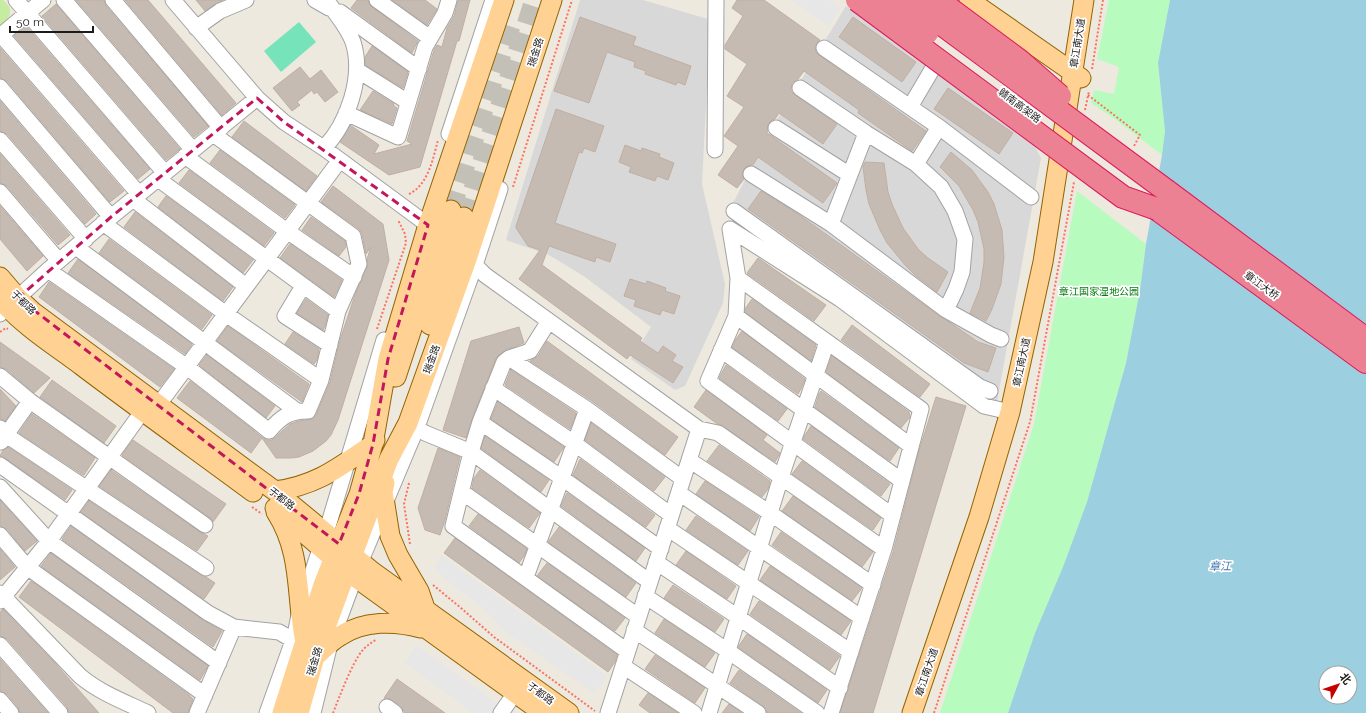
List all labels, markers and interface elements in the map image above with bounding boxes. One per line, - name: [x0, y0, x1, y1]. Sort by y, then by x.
- scale bar: [10, 8, 93, 34]
- text: 50 m: [16, 15, 44, 29]
- street label: 章江南大道: [1068, 18, 1087, 69]
- street label: 瑞金路: [526, 36, 545, 68]
- street label: 赣南高架路: [996, 86, 1043, 125]
- street label: 章江大桥: [1242, 269, 1281, 302]
- park label: 章江国家湿地公园: [1059, 286, 1139, 297]
- street label: 于都路: [9, 288, 38, 317]
- street label: 章江南大道: [1011, 337, 1032, 388]
- street label: 瑞金路: [421, 343, 442, 375]
- street label: 于都路: [266, 485, 297, 512]
- water label: 章江: [1209, 560, 1232, 573]
- street label: 瑞金路: [305, 645, 324, 677]
- street label: 章江南大道: [913, 647, 940, 698]
- north arrow: [1318, 665, 1358, 705]
- text: 北: [1337, 671, 1354, 687]
- street label: 于都路: [525, 680, 556, 707]

